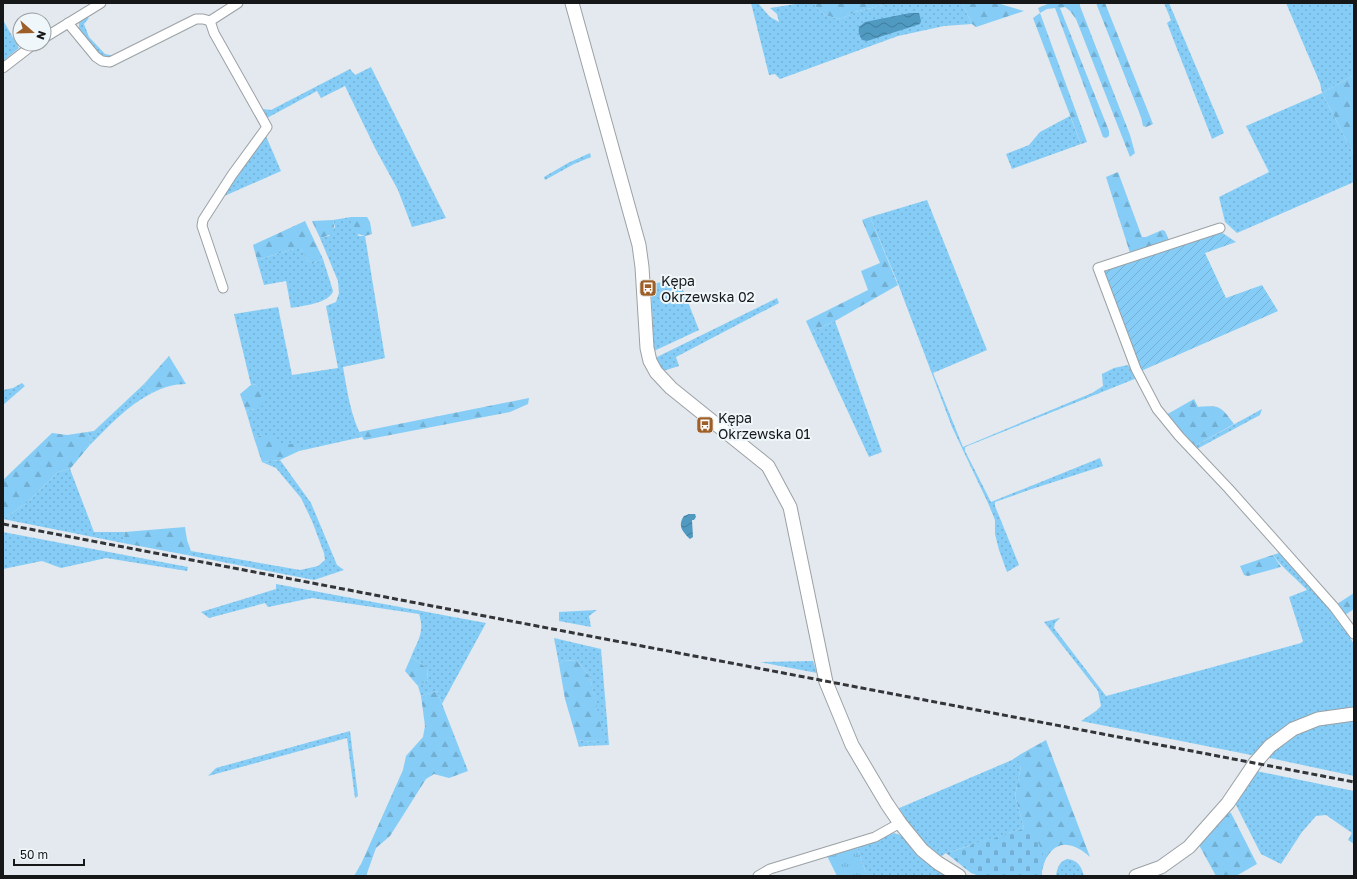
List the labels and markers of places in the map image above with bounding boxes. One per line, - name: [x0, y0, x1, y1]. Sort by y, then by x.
- place label: Kępa Okrzewska 02: [661, 272, 755, 305]
- bus stop icon: Kępa Okrzewska 02: [638, 278, 658, 298]
- place label: Kępa Okrzewska 01: [718, 409, 811, 442]
- bus stop icon: Kępa Okrzewska 01: [695, 415, 715, 435]

